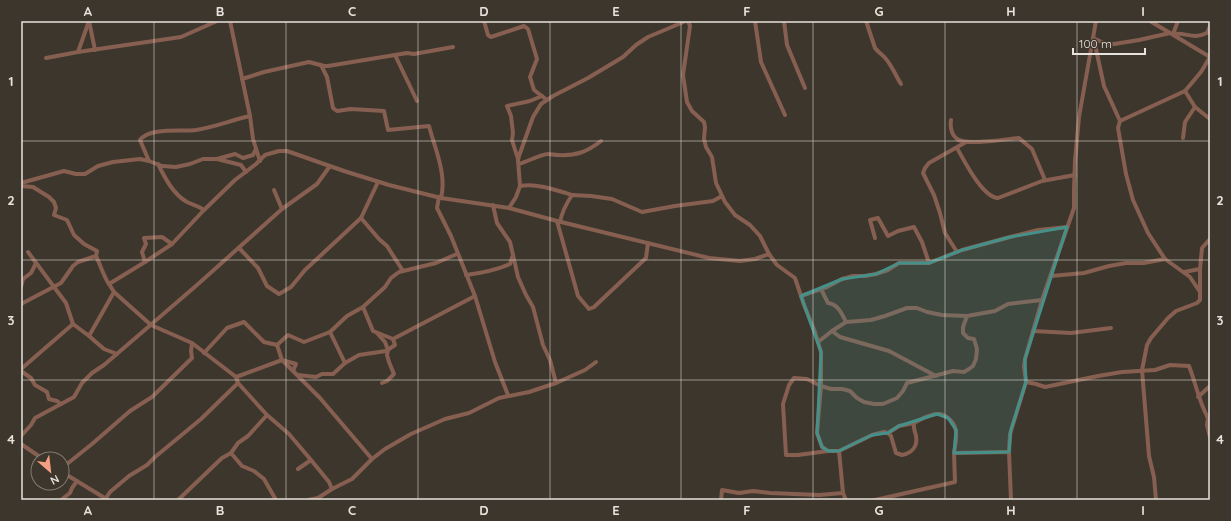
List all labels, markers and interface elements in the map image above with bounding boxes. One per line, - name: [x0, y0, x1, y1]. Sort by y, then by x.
- text: A: [84, 3, 93, 19]
- text: B: [216, 3, 224, 19]
- text: C: [348, 3, 356, 19]
- text: D: [479, 3, 489, 19]
- text: E: [612, 3, 620, 19]
- text: F: [743, 3, 751, 19]
- text: G: [874, 3, 884, 19]
- text: H: [1006, 3, 1016, 19]
- text: I: [1141, 3, 1145, 19]
- scale bar: [1073, 30, 1145, 56]
- text: 100 m: [1079, 36, 1112, 51]
- text: 1: [8, 73, 14, 89]
- text: 1: [1217, 73, 1223, 89]
- text: 2: [7, 192, 15, 208]
- text: 2: [1216, 192, 1224, 208]
- text: 3: [8, 312, 15, 328]
- text: 3: [1217, 312, 1224, 328]
- text: 4: [7, 431, 15, 447]
- text: 4: [1216, 431, 1224, 447]
- north arrow: [30, 451, 70, 491]
- text: N: [48, 472, 62, 488]
- text: A: [84, 502, 93, 518]
- text: B: [216, 502, 224, 518]
- text: C: [348, 502, 356, 518]
- text: D: [479, 502, 489, 518]
- text: E: [612, 502, 620, 518]
- text: F: [743, 502, 751, 518]
- text: G: [874, 502, 884, 518]
- text: H: [1006, 502, 1016, 518]
- text: I: [1141, 502, 1145, 518]

